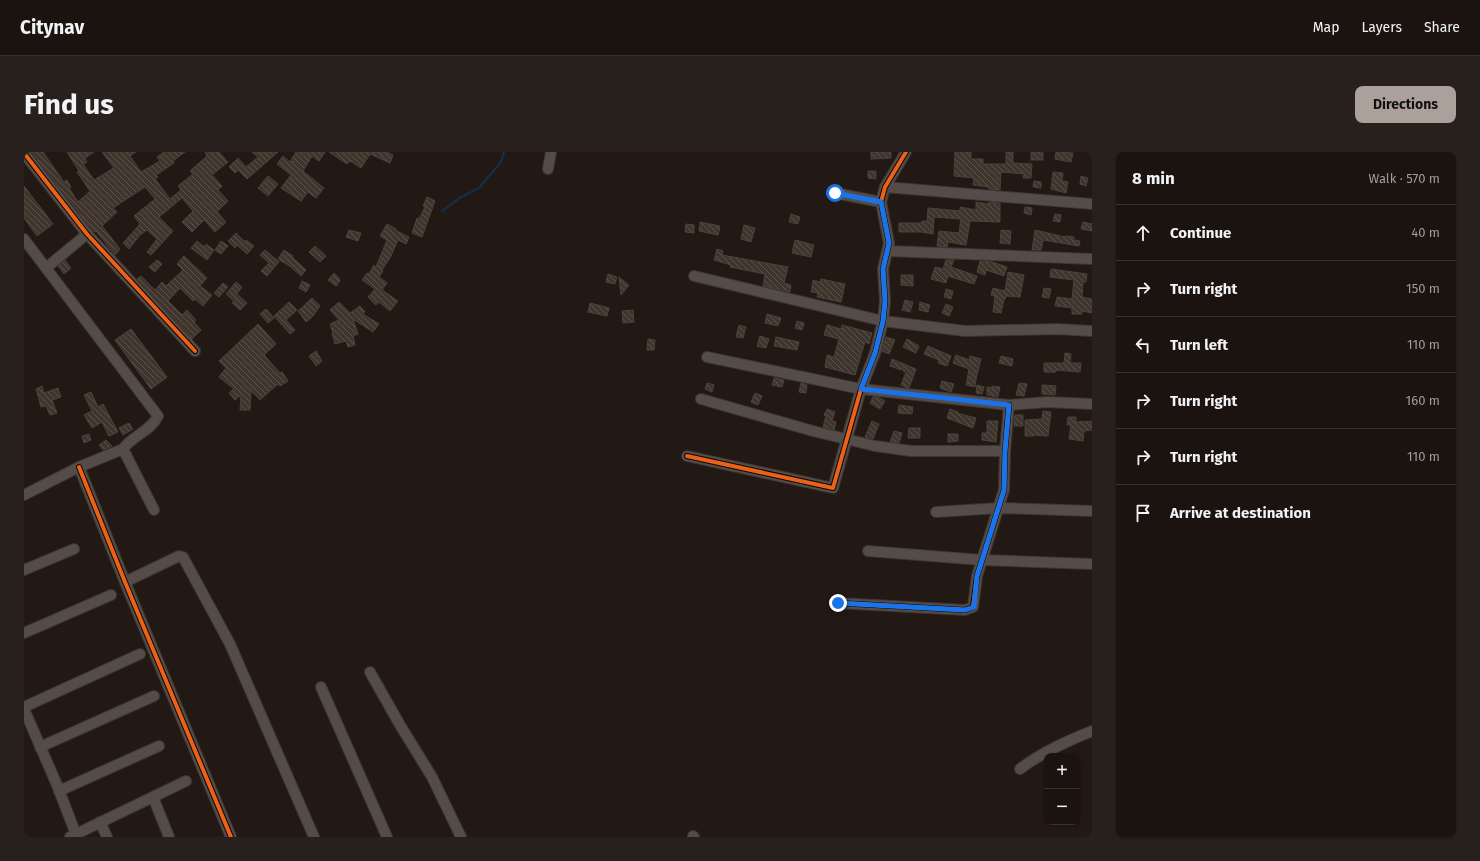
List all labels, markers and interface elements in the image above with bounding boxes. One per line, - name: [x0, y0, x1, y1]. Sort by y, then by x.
- text: Citynav: [20, 16, 84, 39]
- text: Map: [1313, 19, 1339, 36]
- text: Layers: [1361, 19, 1402, 36]
- text: Share: [1424, 19, 1460, 36]
- button: Directions: [1355, 86, 1456, 123]
- text: Find us: [24, 88, 114, 121]
- text: 8 min: [1132, 168, 1175, 189]
- text: Walk · 570 m: [1369, 171, 1440, 186]
- route start: [826, 184, 844, 202]
- icon: ahead: [1132, 222, 1154, 244]
- text: Continue: [1170, 224, 1231, 242]
- text: 40 m: [1411, 225, 1440, 240]
- icon: right: [1132, 278, 1154, 300]
- text: Turn right: [1170, 280, 1237, 298]
- text: 150 m: [1406, 281, 1440, 296]
- icon: left: [1132, 334, 1154, 356]
- text: Turn left: [1170, 336, 1228, 354]
- text: 110 m: [1407, 337, 1440, 352]
- icon: right: [1132, 390, 1154, 412]
- text: Turn right: [1170, 392, 1237, 410]
- text: 160 m: [1406, 393, 1440, 408]
- icon: right: [1132, 446, 1154, 468]
- text: Turn right: [1170, 448, 1237, 466]
- text: 110 m: [1407, 449, 1440, 464]
- icon: arrive: [1132, 502, 1154, 524]
- text: Arrive at destination: [1170, 504, 1311, 522]
- route end: [829, 594, 847, 612]
- map controls: [1044, 753, 1080, 825]
- button: +: [1044, 753, 1080, 789]
- button: −: [1044, 789, 1080, 825]

